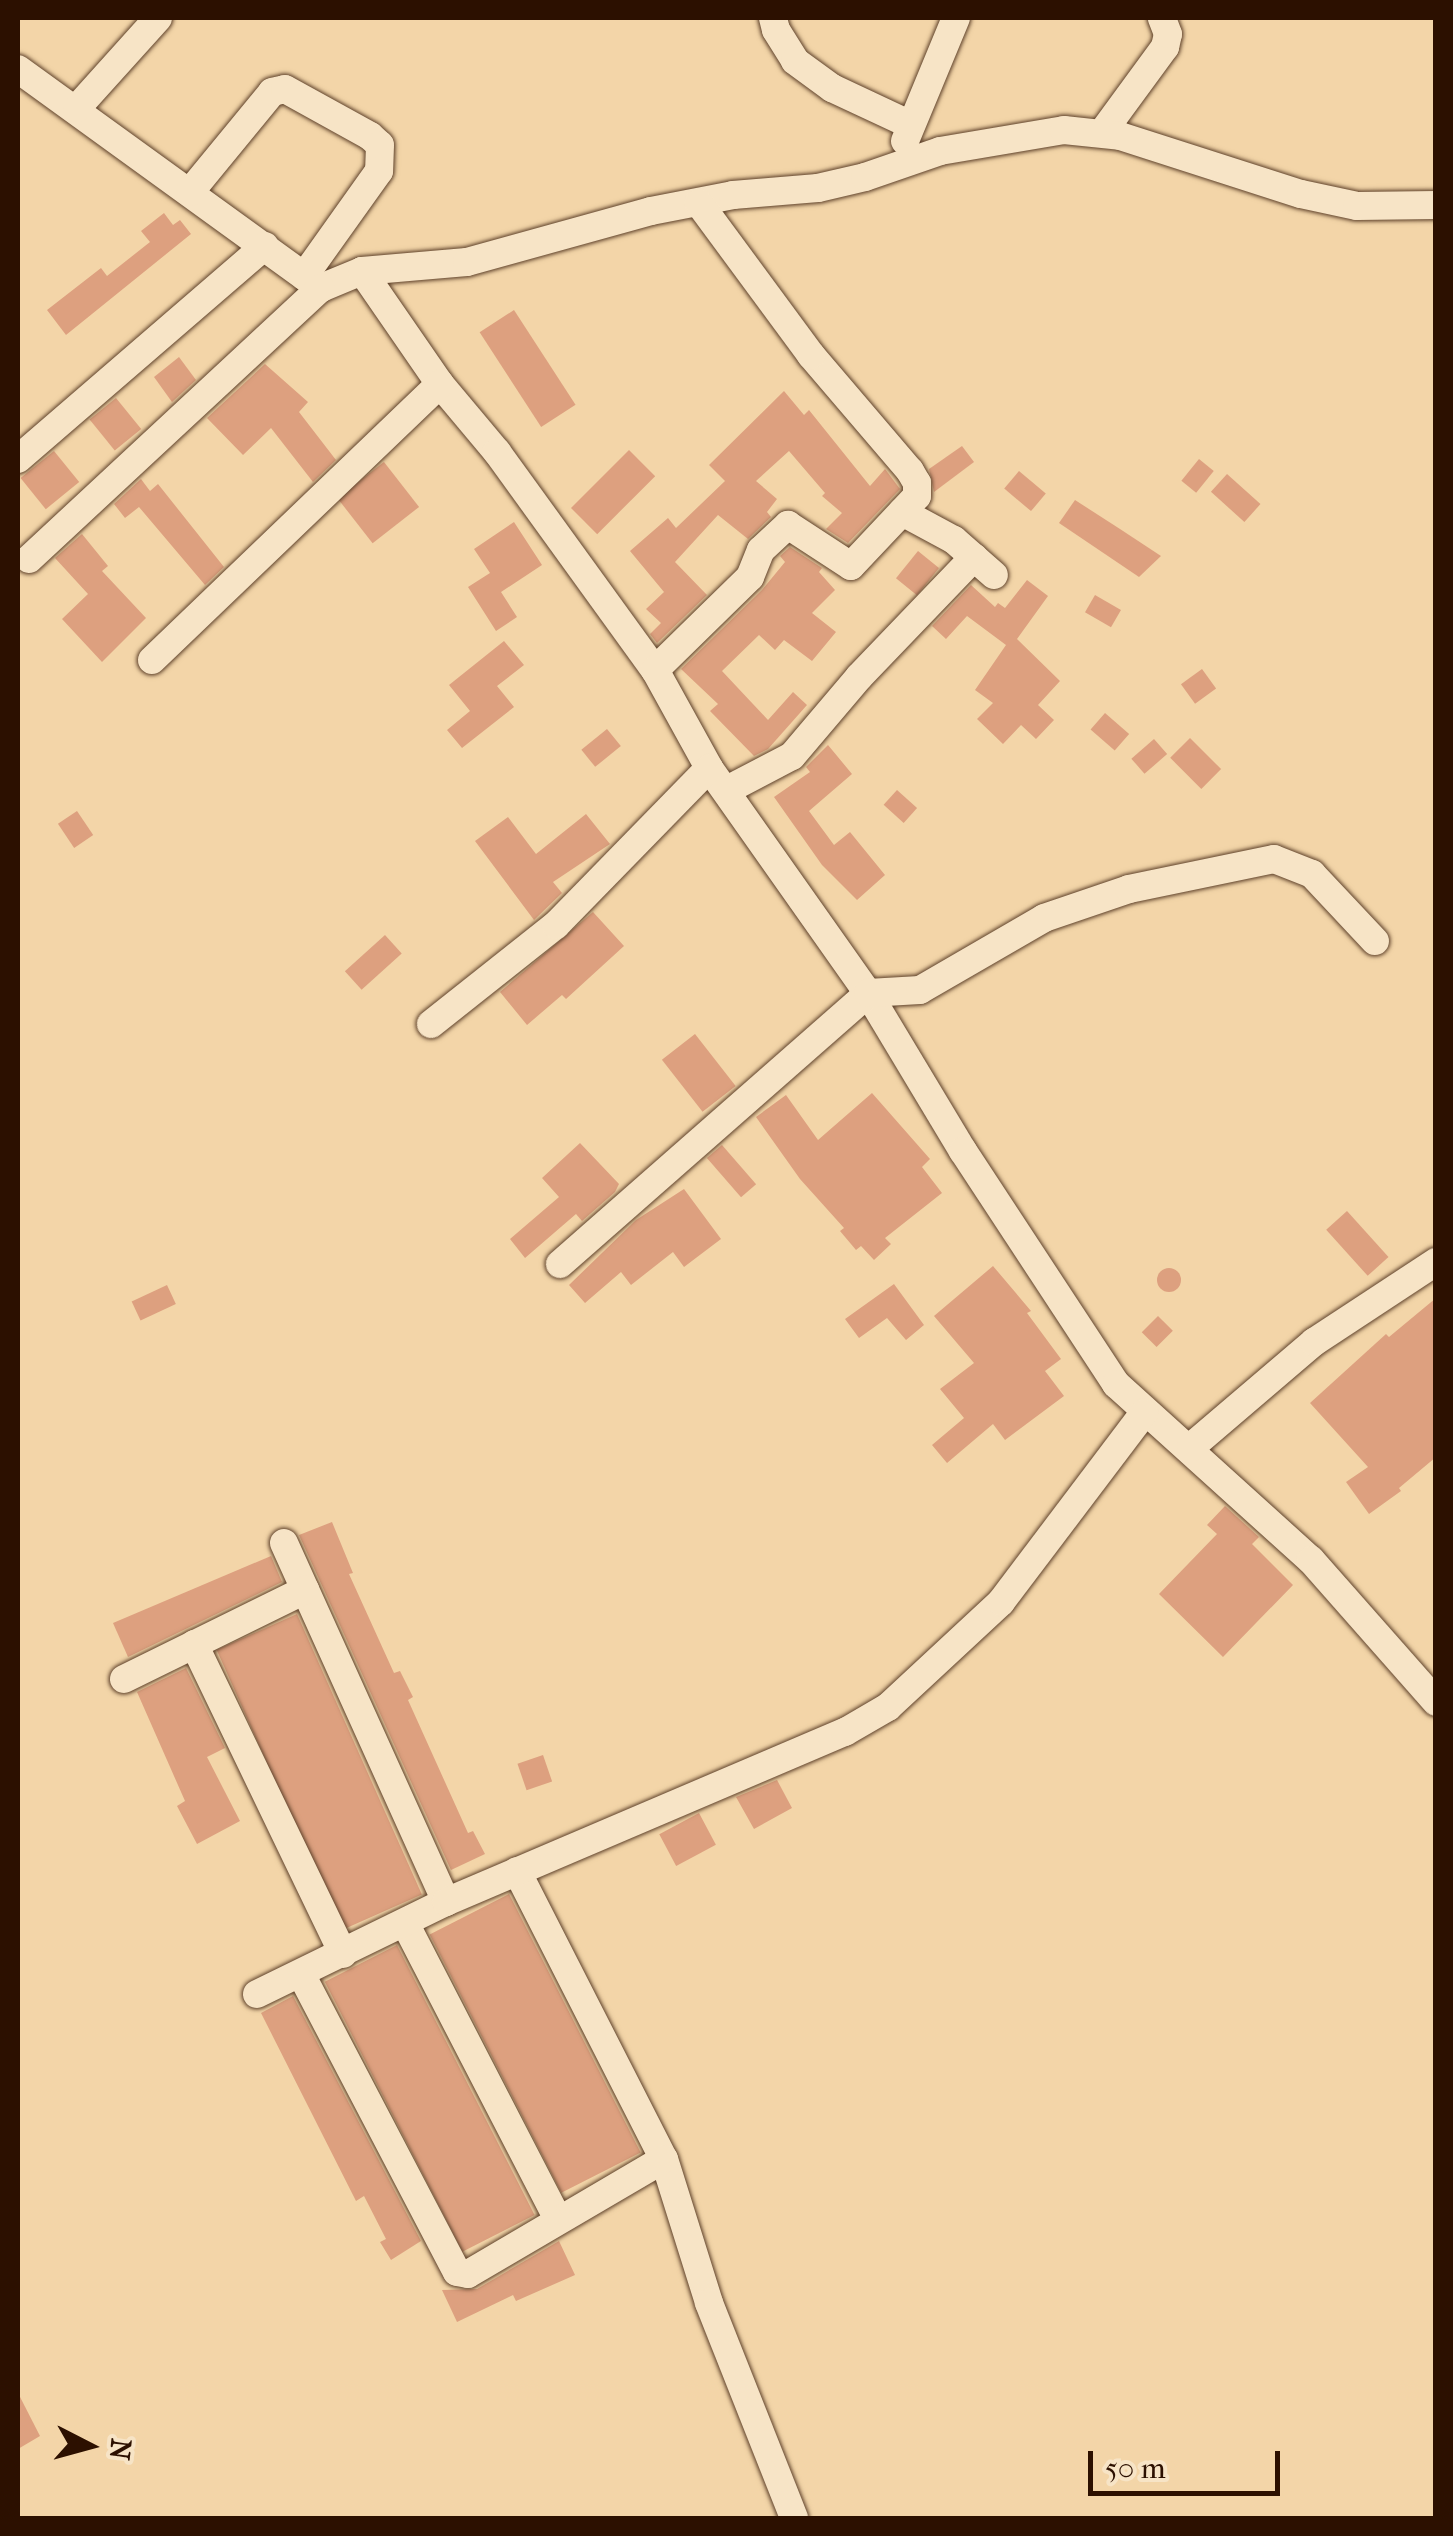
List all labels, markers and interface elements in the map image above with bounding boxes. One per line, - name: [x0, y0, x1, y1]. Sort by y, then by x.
- north arrow: [40, 2396, 140, 2496]
- scale bar: [1093, 2431, 1286, 2493]
- text: N: [103, 2437, 138, 2461]
- text: 50 m: [1105, 2451, 1166, 2486]

